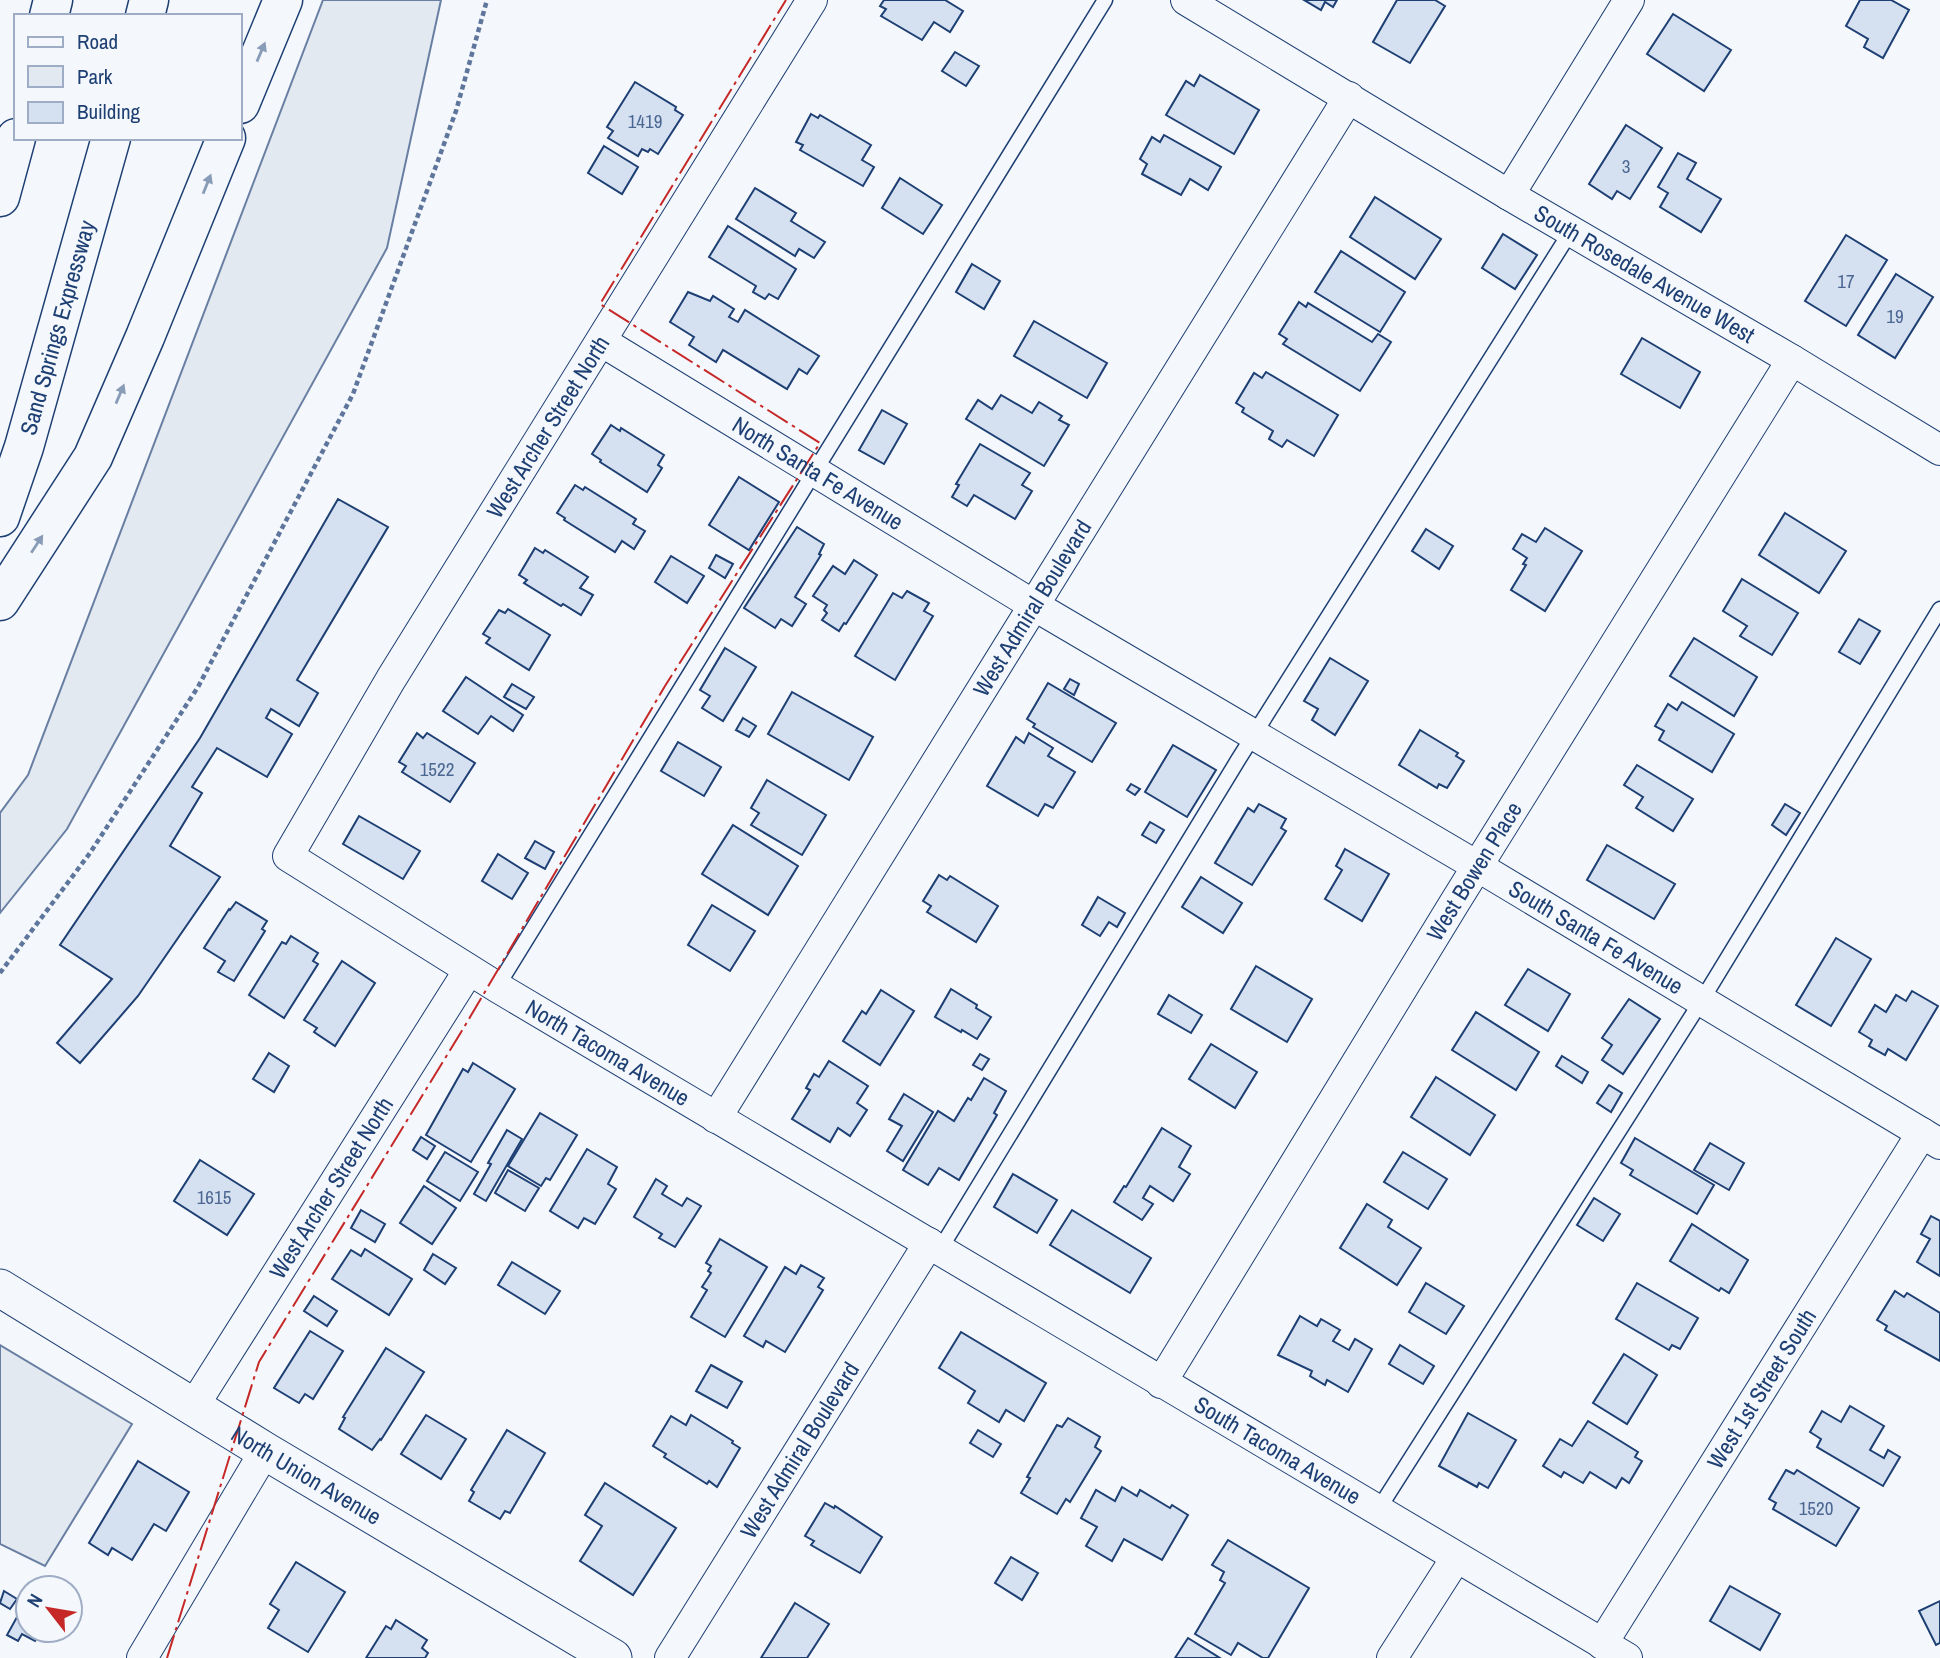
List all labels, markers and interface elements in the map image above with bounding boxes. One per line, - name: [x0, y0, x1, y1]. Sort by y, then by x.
- legend: [14, 14, 242, 140]
- text: Road: [77, 27, 118, 56]
- one-way arrow: [256, 41, 267, 62]
- text: Park: [77, 62, 113, 91]
- text: Building: [77, 97, 141, 126]
- house number: 1419: [628, 108, 662, 134]
- house number: 3: [1622, 153, 1630, 179]
- one-way arrow: [201, 173, 212, 194]
- street label: South Rosedale Avenue West: [1529, 197, 1760, 350]
- street label: Sand Springs Expressway: [12, 216, 102, 438]
- house number: 17: [1837, 268, 1855, 294]
- house number: 19: [1886, 303, 1904, 329]
- street label: West Archer Street North: [479, 330, 616, 524]
- one-way arrow: [115, 384, 126, 405]
- street label: North Santa Fe Avenue: [727, 409, 909, 537]
- street label: West Admiral Boulevard: [965, 514, 1098, 702]
- one-way arrow: [30, 535, 44, 553]
- house number: 1522: [420, 756, 454, 782]
- street label: West Bowen Place: [1419, 796, 1529, 946]
- street label: South Santa Fe Avenue: [1503, 873, 1689, 1001]
- street label: North Tacoma Avenue: [520, 992, 696, 1113]
- street label: West Archer Street North: [262, 1091, 400, 1285]
- house number: 1615: [197, 1184, 232, 1210]
- street label: West 1st Street South: [1700, 1303, 1823, 1475]
- street label: West Admiral Boulevard: [733, 1356, 866, 1544]
- street label: South Tacoma Avenue: [1189, 1388, 1367, 1511]
- street label: North Union Avenue: [226, 1418, 387, 1532]
- house number: 1520: [1799, 1495, 1833, 1521]
- north arrow: [14, 1574, 84, 1644]
- text: N: [20, 1589, 48, 1612]

